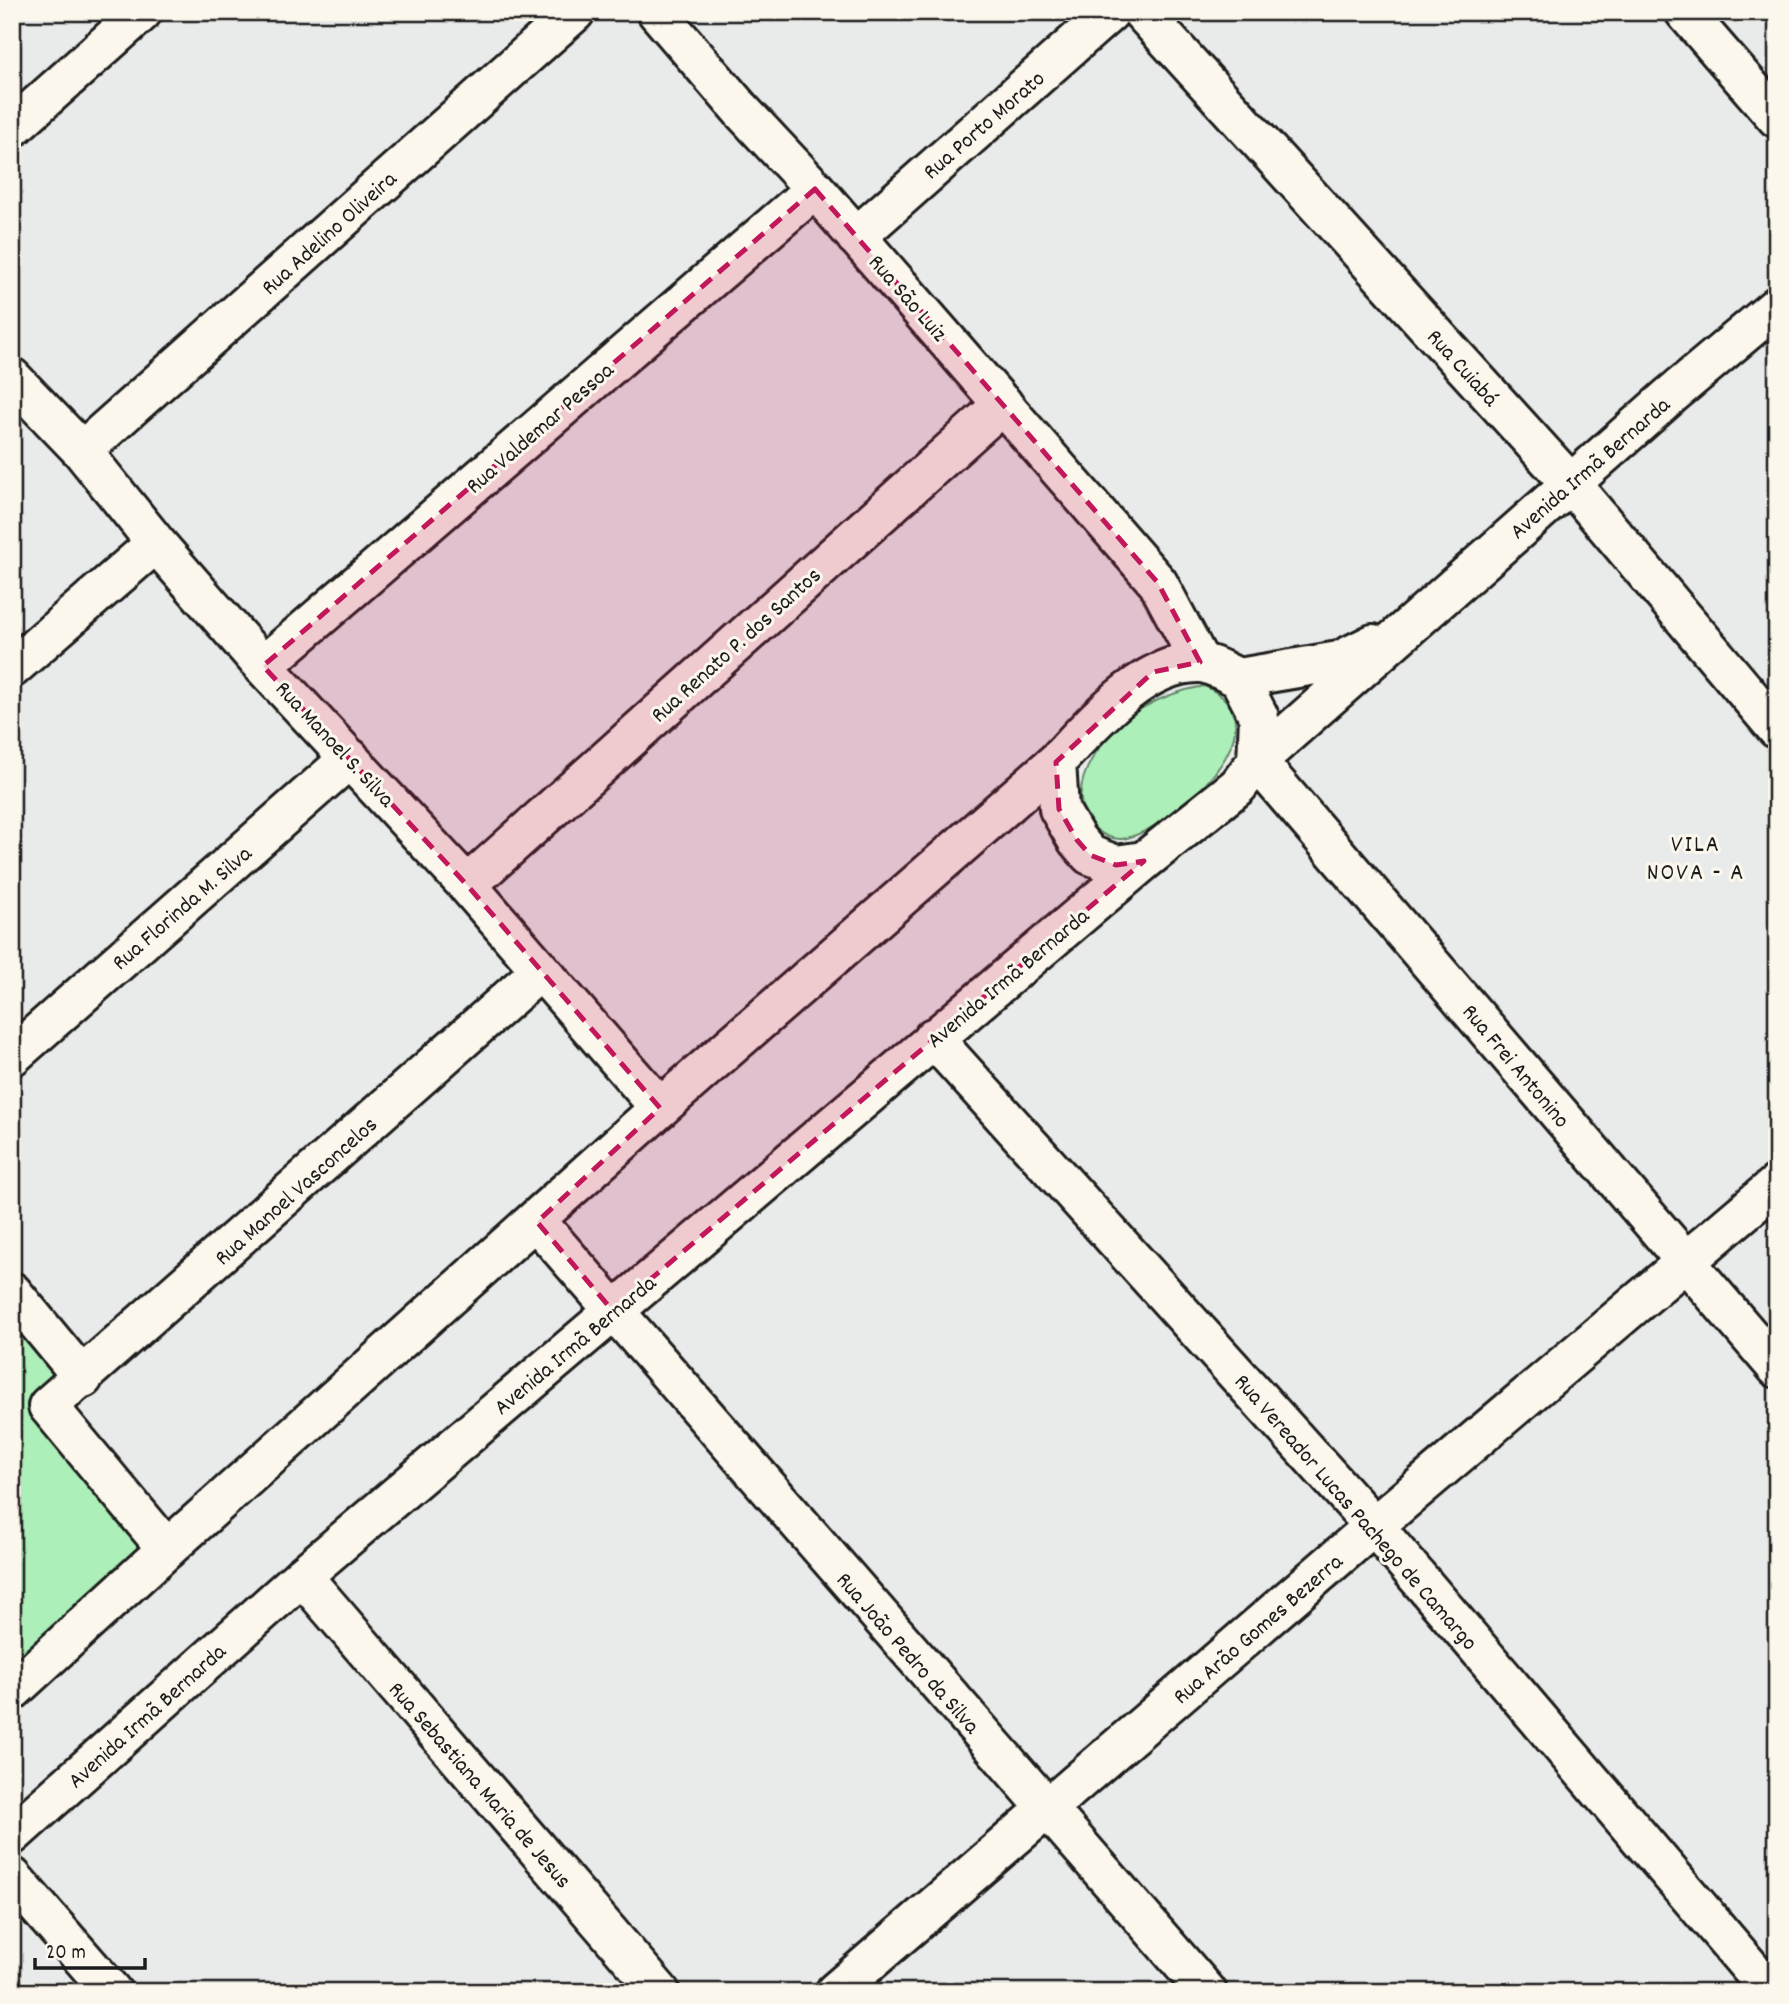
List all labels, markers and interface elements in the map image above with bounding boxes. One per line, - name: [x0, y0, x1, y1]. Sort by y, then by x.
- street label: Rua Porto Morato: [917, 64, 1054, 189]
- street label: Rua Adelino Oliveira: [255, 164, 406, 305]
- street label: Rua São Luiz: [859, 248, 954, 351]
- street label: Rua Cuiabá: [1417, 323, 1506, 416]
- street label: Rua Valdemar Pessoa: [460, 355, 623, 503]
- street label: Avenida Irmã Bernarda: [1504, 390, 1680, 549]
- street label: Rua Renato P. dos Santos: [645, 561, 830, 732]
- street label: Rua Manoel S. Silva: [266, 675, 402, 817]
- district label: VILA NOVA - A: [1647, 829, 1745, 891]
- street label: Rua Florinda M. Silva: [106, 839, 261, 980]
- street label: Avenida Irmã Bernarda: [921, 901, 1099, 1058]
- street label: Rua Frei Antonino: [1452, 998, 1576, 1137]
- street label: Rua Manoel Vasconcelos: [208, 1110, 386, 1275]
- street label: Avenida Irmã Bernarda: [488, 1268, 666, 1425]
- street label: Rua Vereador Lucas Pachego de Camargo: [1225, 1368, 1484, 1659]
- street label: Rua Arão Gomes Bezerra: [1167, 1547, 1352, 1714]
- street label: Rua João Pedro da Silva: [827, 1566, 987, 1743]
- street label: Avenida Irmã Bernarda: [62, 1637, 236, 1798]
- street label: Rua Sebastiana Maria de Jesus: [379, 1675, 578, 1897]
- scale bar: [35, 1927, 145, 1971]
- text: 20 m: [46, 1939, 86, 1969]

